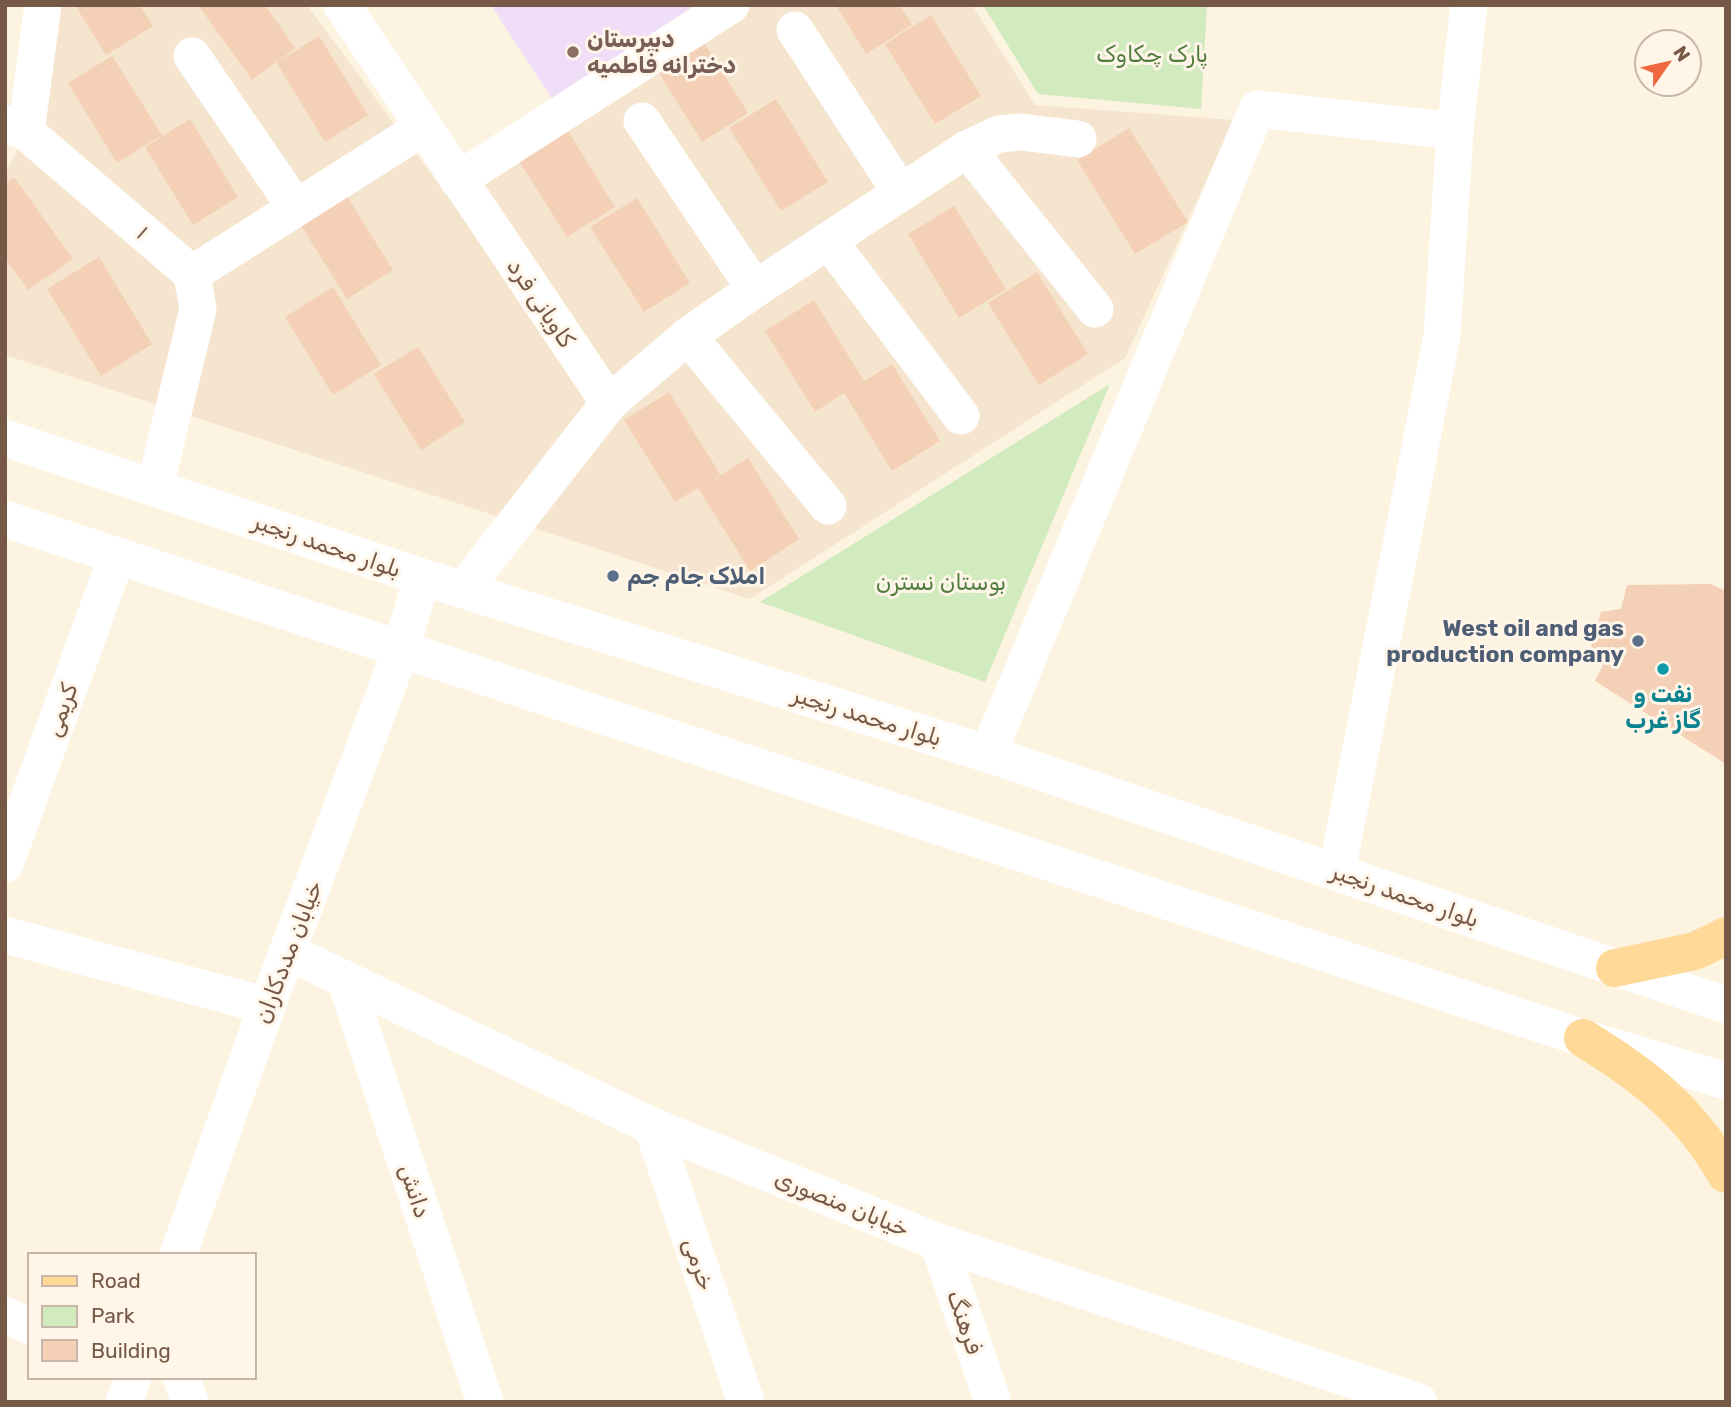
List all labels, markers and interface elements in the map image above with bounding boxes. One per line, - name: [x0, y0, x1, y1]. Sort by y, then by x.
- place label: دبیرستان دخترانه فاطمیه: [587, 25, 736, 79]
- north arrow: [1633, 28, 1703, 98]
- park label: پارک چکاوک: [1096, 40, 1208, 70]
- text: N: [1668, 42, 1695, 66]
- marker: دبیرستان دخترانه فاطمیه: [565, 44, 581, 60]
- street label: ۱: [131, 219, 155, 245]
- street label: کاویانی فرد: [501, 253, 581, 353]
- street label: بلوار محمد رنجبر: [247, 506, 405, 583]
- place label: املاک جام جم: [627, 562, 765, 591]
- marker: املاک جام جم: [605, 568, 621, 584]
- park label: بوستان نسترن: [876, 568, 1006, 596]
- place label: West oil and gas production company: [1386, 614, 1624, 668]
- marker: West oil and gas production company: [1630, 633, 1646, 649]
- marker: نفت و گاز غرب: [1655, 661, 1671, 677]
- street label: کریمی: [38, 679, 84, 740]
- street label: بلوار محمد رنجبر: [787, 679, 945, 752]
- place label: نفت و گاز غرب: [1625, 680, 1701, 734]
- street label: بلوار محمد رنجبر: [1325, 856, 1483, 933]
- street label: خیابان مددکاران: [248, 877, 328, 1027]
- street label: دانش: [393, 1161, 437, 1221]
- street label: خیابان منصوری: [771, 1163, 913, 1243]
- street label: خرمی: [677, 1234, 721, 1294]
- legend: [28, 1253, 256, 1379]
- text: Road: [91, 1268, 141, 1293]
- street label: فرهنگ: [941, 1286, 989, 1358]
- text: Park: [91, 1303, 135, 1328]
- text: Building: [91, 1338, 171, 1363]

